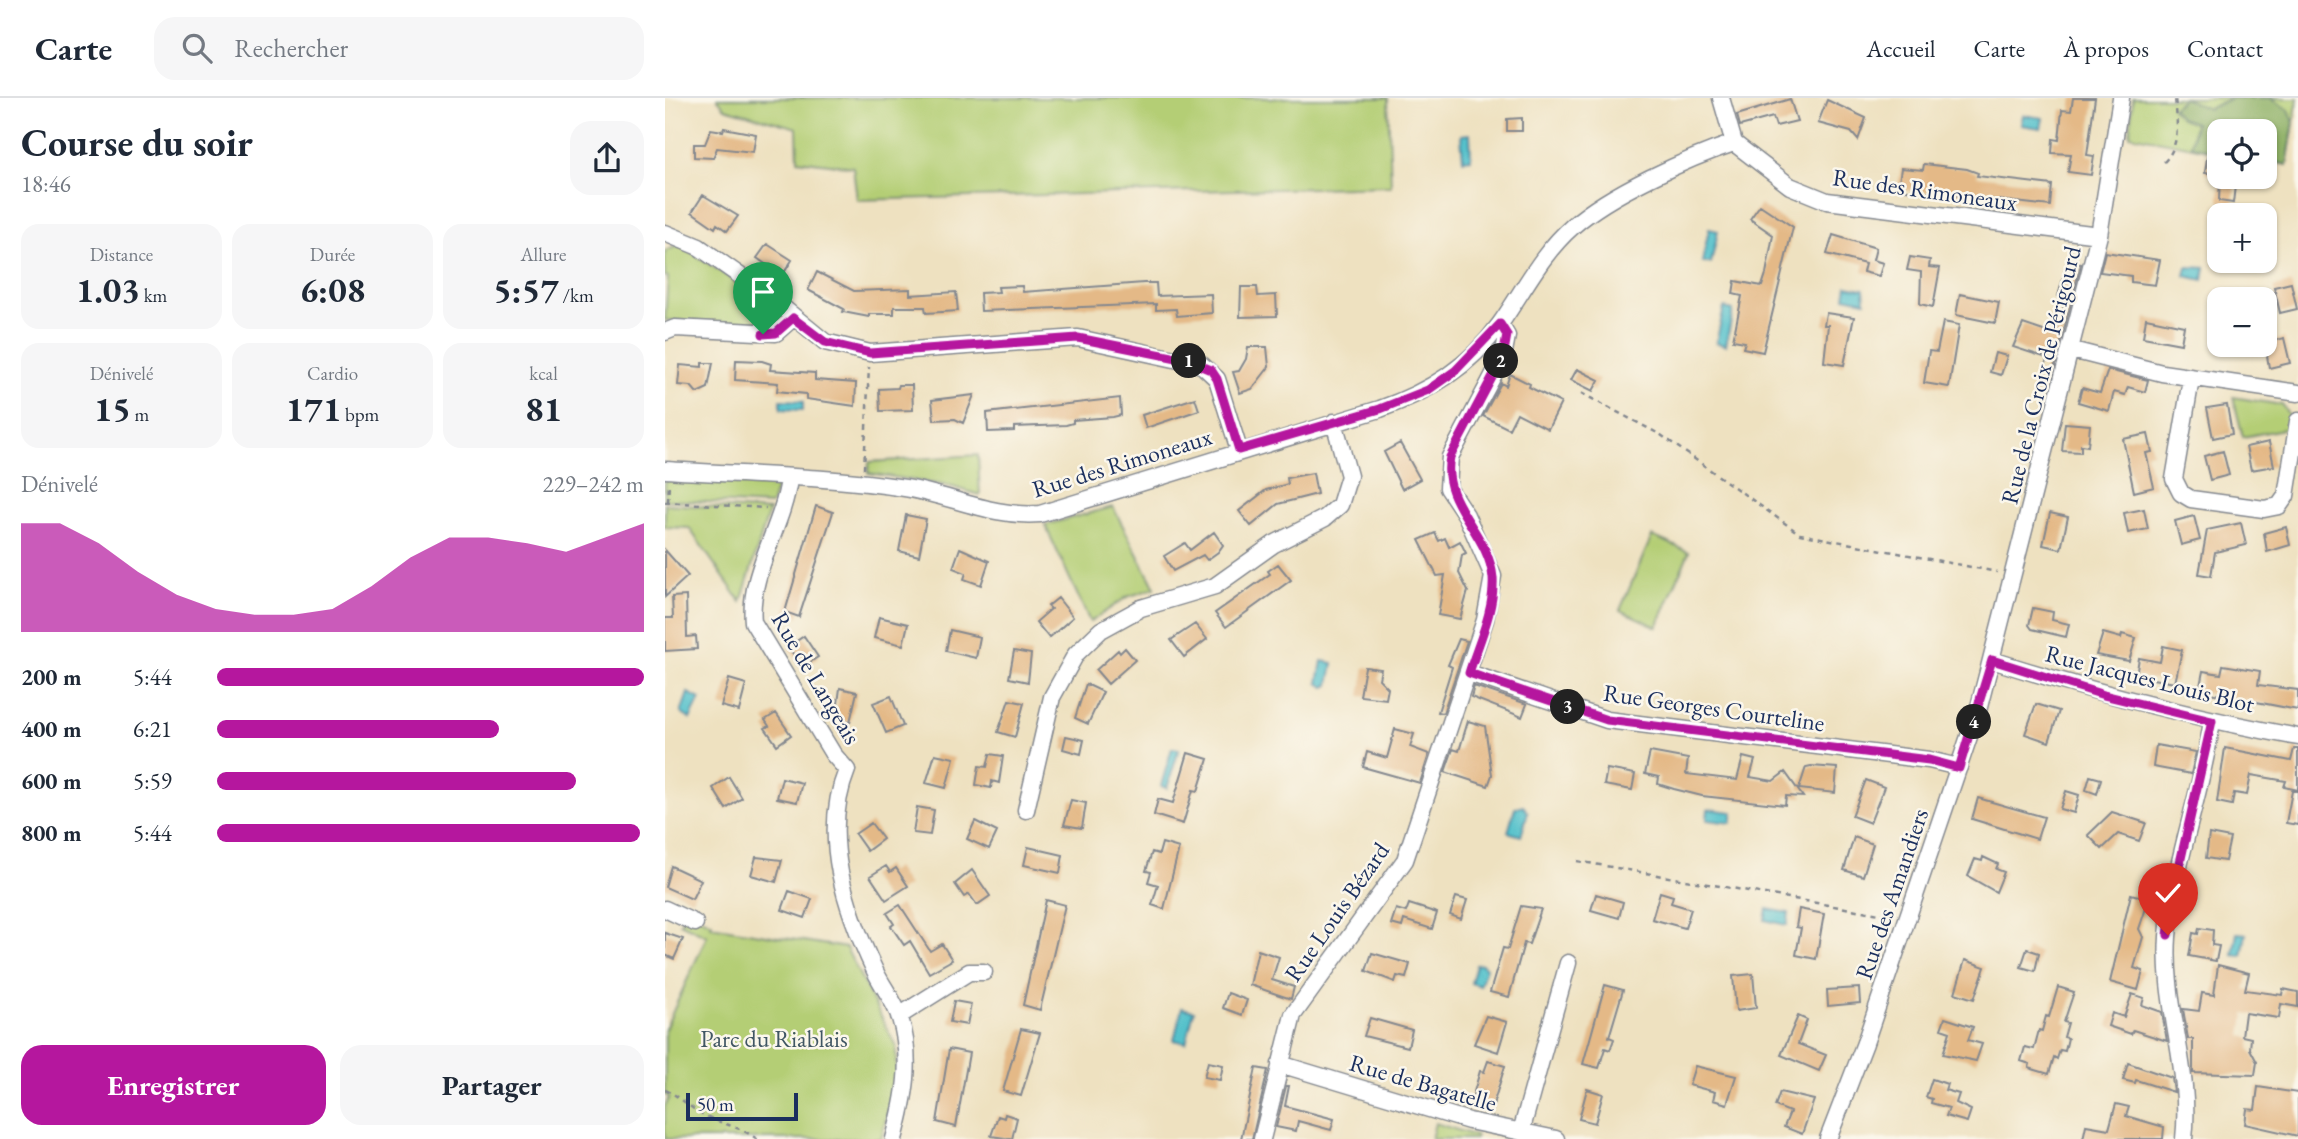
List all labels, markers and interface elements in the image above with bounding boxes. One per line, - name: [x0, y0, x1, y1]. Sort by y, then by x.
- search box: [154, 17, 644, 80]
- text: Carte: [35, 27, 112, 70]
- icon: search: [178, 29, 216, 67]
- text: Rechercher: [234, 31, 348, 65]
- text: Accueil: [1866, 33, 1936, 64]
- text: Carte: [1974, 33, 2025, 64]
- text: À propos: [2063, 33, 2149, 64]
- text: Contact: [2187, 33, 2263, 64]
- text: Course du soir: [21, 118, 253, 167]
- map controls: [2207, 119, 2277, 357]
- button: locate: [2207, 119, 2277, 189]
- button: share: [570, 121, 644, 195]
- street label: Rue des Rimoneaux: [1831, 161, 2020, 218]
- text: 18:46: [21, 169, 71, 199]
- button: +: [2207, 203, 2277, 273]
- text: Distance: [90, 242, 153, 267]
- text: Durée: [310, 242, 355, 267]
- text: Allure: [520, 242, 567, 267]
- street label: Rue de la Croix de Périgourd: [1993, 242, 2088, 507]
- pin: [733, 262, 793, 334]
- text: 1.03: [76, 267, 140, 312]
- text: 6:08: [300, 267, 365, 312]
- text: 5:57: [493, 267, 559, 312]
- icon: arrive: [744, 273, 782, 311]
- text: km: [140, 283, 167, 308]
- text: /km: [559, 283, 594, 308]
- button: −: [2207, 287, 2277, 357]
- pin: 1: [1171, 344, 1207, 378]
- pin: 2: [1483, 344, 1519, 378]
- text: 1: [1183, 348, 1194, 373]
- text: 2: [1495, 348, 1506, 373]
- text: Dénivelé: [90, 361, 153, 386]
- text: Cardio: [307, 361, 358, 386]
- text: kcal: [529, 361, 558, 386]
- text: 15: [94, 386, 131, 431]
- text: 171: [286, 386, 341, 431]
- text: 81: [525, 386, 562, 431]
- text: m: [131, 402, 149, 427]
- text: bpm: [341, 402, 379, 427]
- street label: Rue des Rimoneaux: [1028, 420, 1216, 505]
- text: Dénivelé: [21, 469, 98, 499]
- text: 229–242 m: [543, 469, 644, 499]
- street label: Rue de Langeais: [765, 606, 868, 750]
- street label: Rue Jacques Louis Blot: [2042, 638, 2258, 720]
- text: 200 m: [21, 662, 82, 692]
- text: 5:44: [133, 662, 172, 692]
- street label: Rue Georges Courteline: [1602, 677, 1827, 738]
- pin: 3: [1551, 690, 1585, 724]
- text: 3: [1562, 694, 1573, 719]
- pin: 4: [1957, 704, 1991, 740]
- text: 4: [1968, 709, 1979, 734]
- text: 400 m: [21, 714, 82, 744]
- text: 6:21: [133, 714, 172, 744]
- text: 600 m: [21, 766, 82, 796]
- text: 5:59: [133, 766, 172, 796]
- street label: Rue des Amandiers: [1848, 804, 1935, 983]
- text: 800 m: [21, 818, 82, 848]
- text: 5:44: [133, 818, 172, 848]
- street label: Rue Louis Bézard: [1277, 835, 1397, 987]
- pin: [2138, 863, 2198, 935]
- icon: check: [2149, 874, 2187, 912]
- park label: Parc du Riablais: [700, 1023, 848, 1054]
- button: Enregistrer: [21, 1045, 326, 1125]
- button: Partager: [340, 1045, 644, 1125]
- street label: Rue de Bagatelle: [1346, 1047, 1500, 1118]
- scale bar: [686, 1090, 798, 1122]
- text: 50 m: [697, 1092, 734, 1117]

